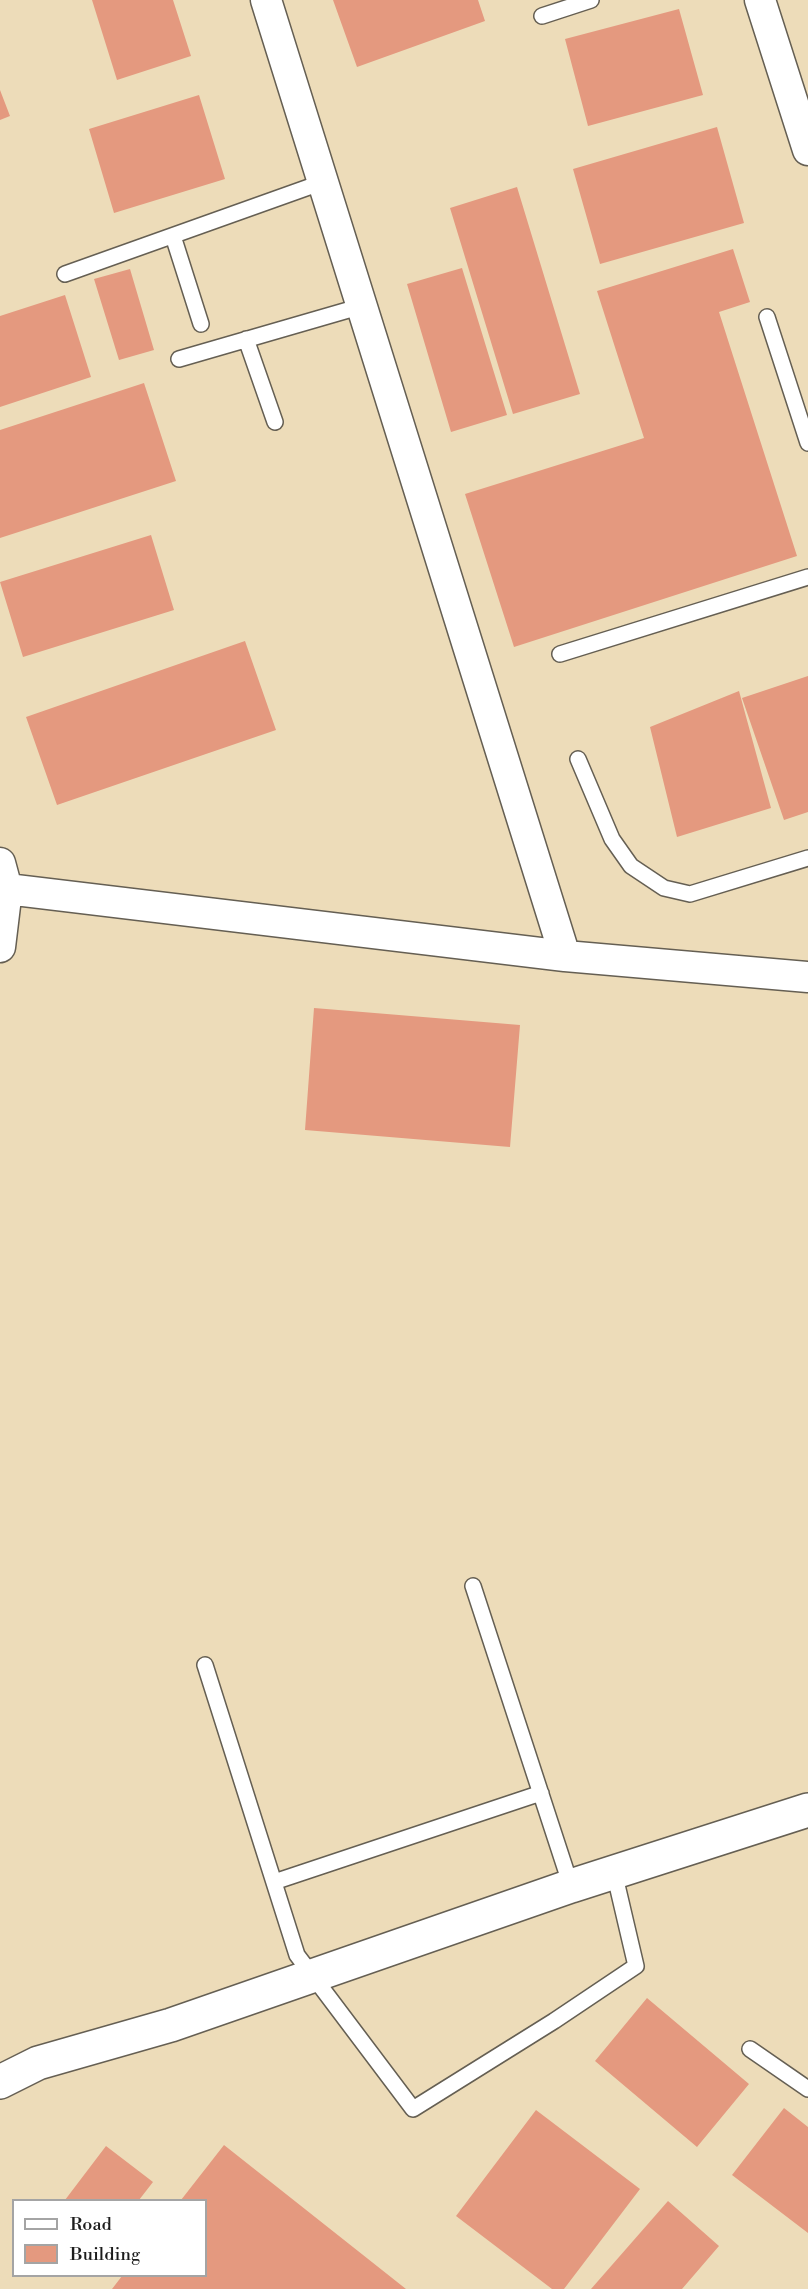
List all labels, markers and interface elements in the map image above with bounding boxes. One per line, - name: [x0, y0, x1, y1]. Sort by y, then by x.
- legend: [12, 2199, 207, 2277]
- text: Road: [70, 2213, 112, 2236]
- text: Building: [70, 2243, 140, 2266]

